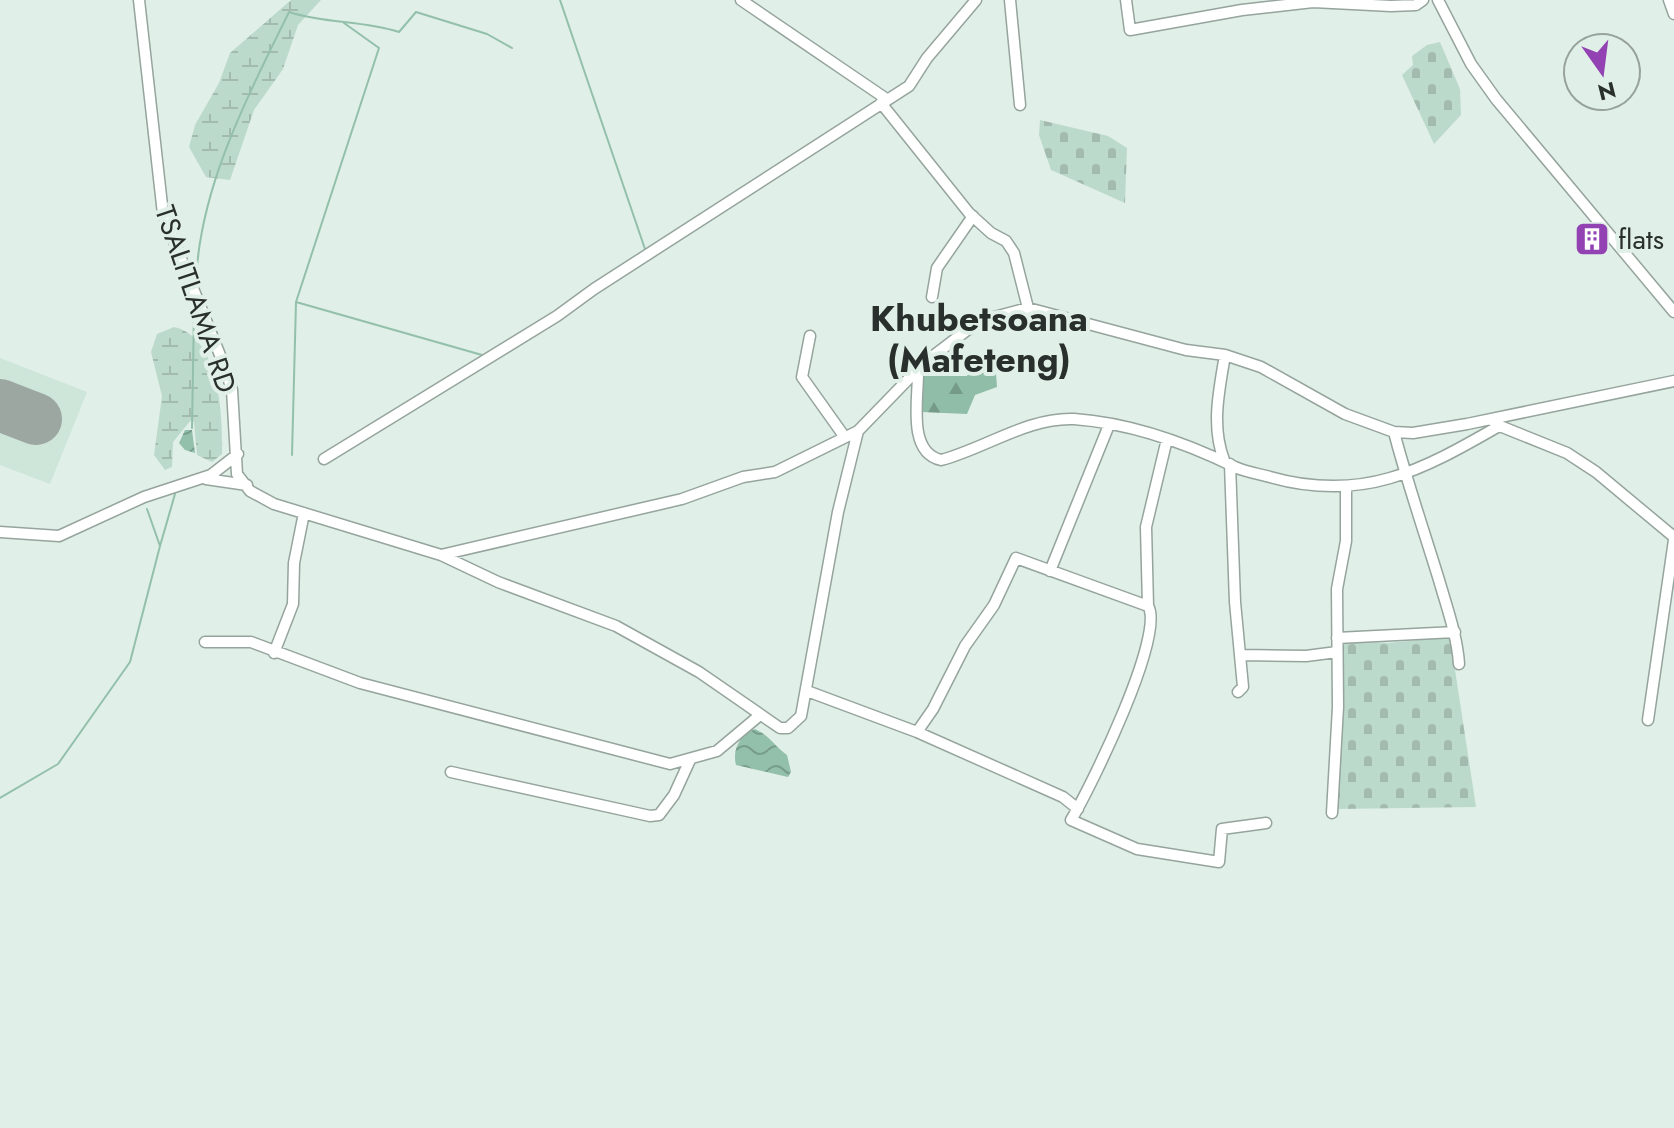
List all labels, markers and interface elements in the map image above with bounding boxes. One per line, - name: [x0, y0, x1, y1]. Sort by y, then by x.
- north arrow: [1562, 32, 1642, 112]
- text: N: [1594, 74, 1619, 109]
- street label: TSALITLAMA RD: [144, 200, 247, 398]
- place label: flats: [1618, 219, 1664, 260]
- building icon: flats: [1573, 220, 1611, 258]
- district label: Khubetsoana (Mafeteng): [870, 292, 1088, 385]

